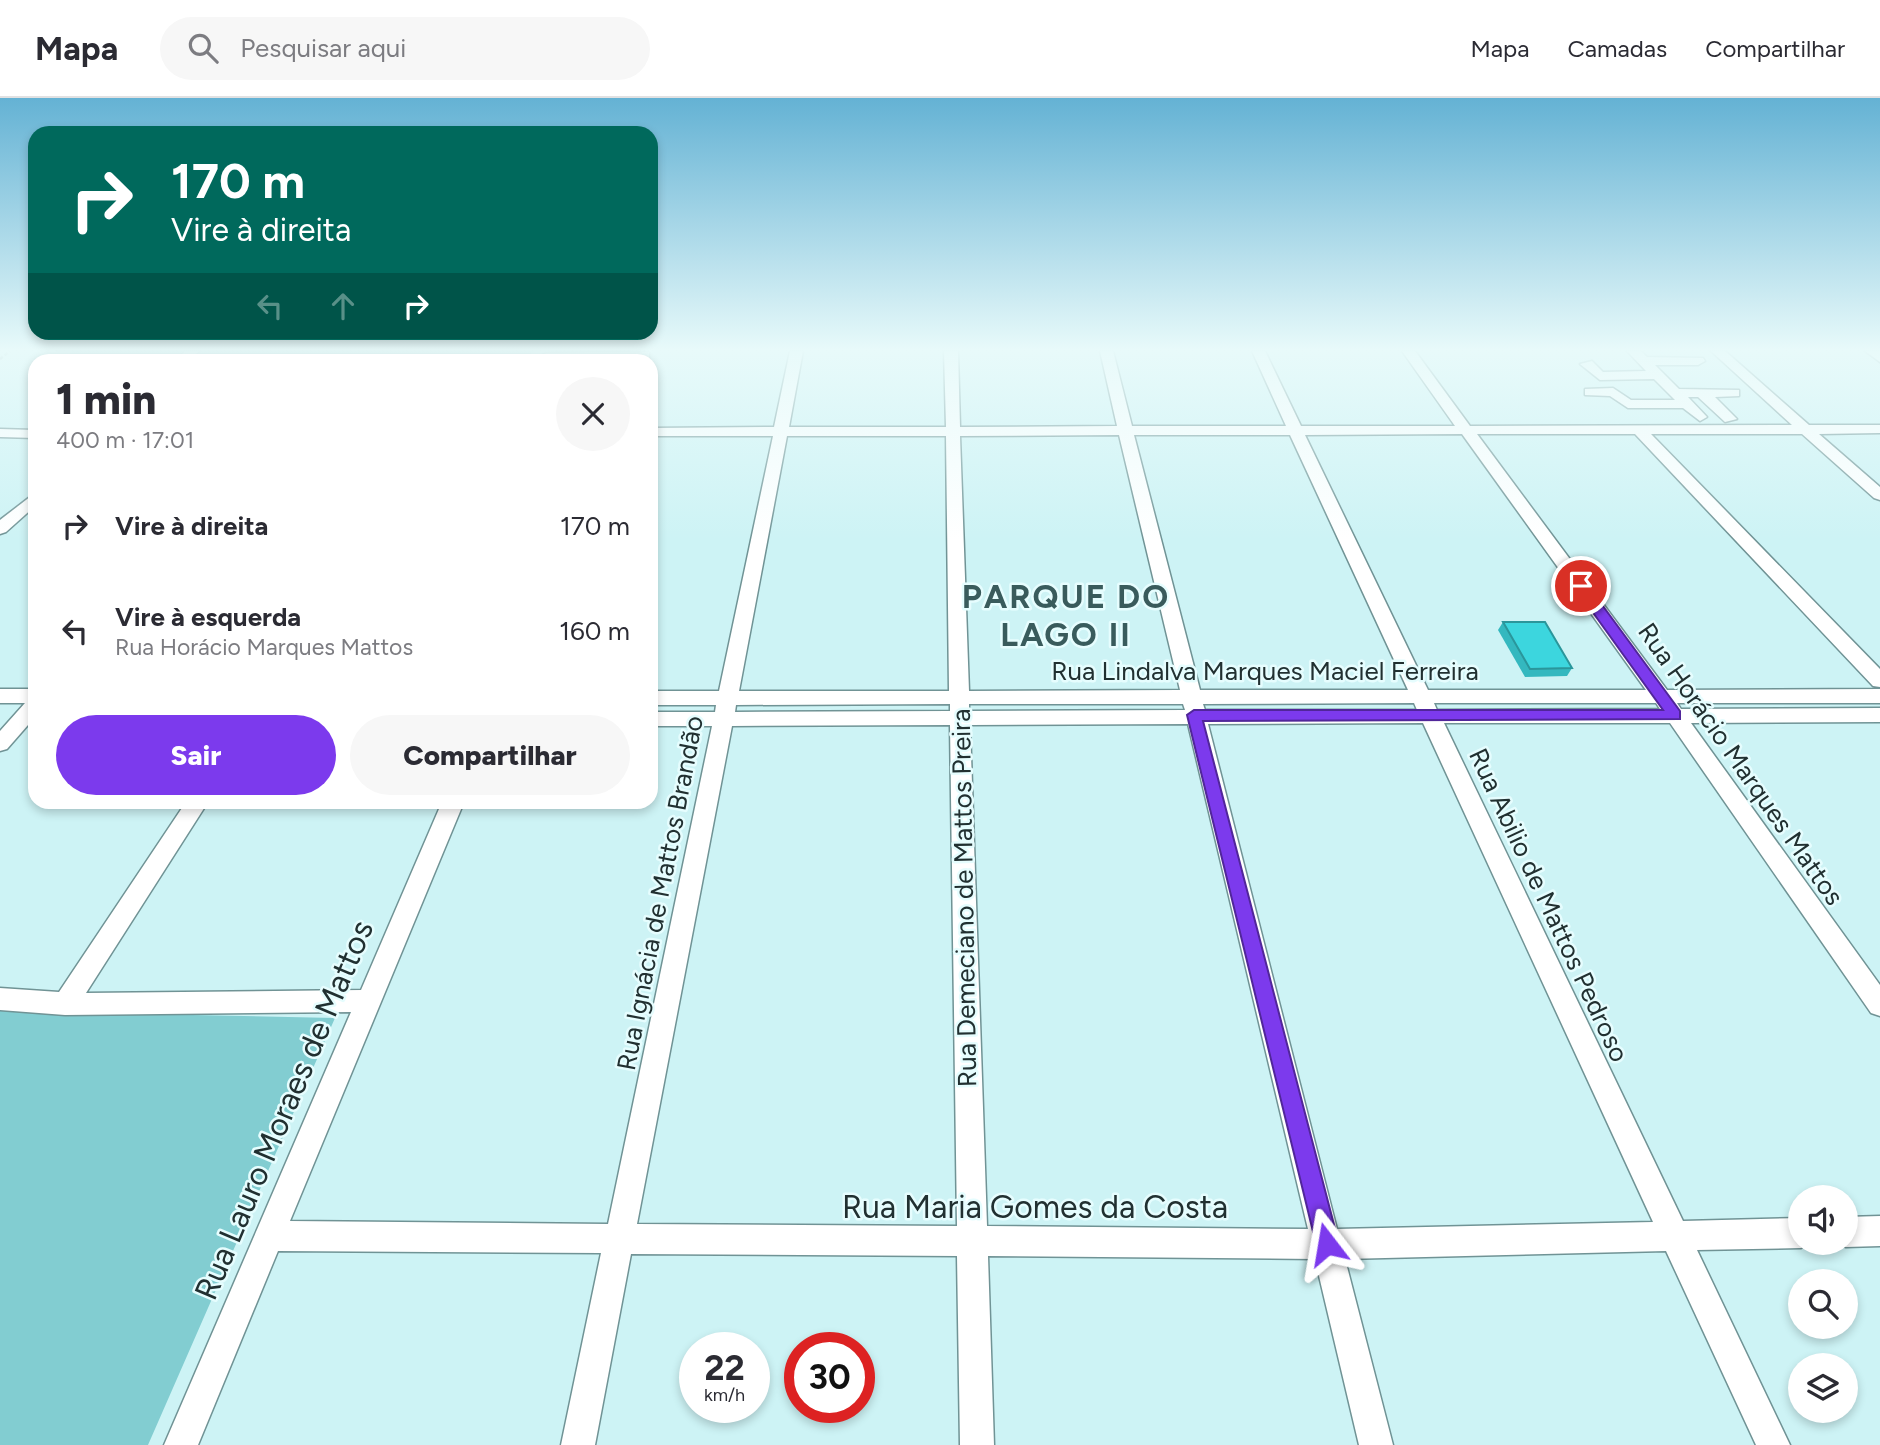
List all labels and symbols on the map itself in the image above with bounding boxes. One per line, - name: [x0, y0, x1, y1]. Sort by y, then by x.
- pin: [1551, 556, 1611, 616]
- district label: PARQUE DO LAGO II: [962, 577, 1170, 654]
- street label: Rua Horácio Marques Mattos: [1631, 617, 1851, 911]
- street label: Rua Lindalva Marques Maciel Ferreira: [1051, 655, 1479, 687]
- street label: Rua Demeciano de Mattos Preira: [945, 708, 983, 1088]
- street label: Rua Ignácia de Mattos Brandão: [610, 713, 710, 1073]
- street label: Rua Abilio de Mattos Pedroso: [1462, 743, 1636, 1067]
- street label: Rua Lauro Moraes de Mattos: [187, 915, 381, 1305]
- street label: Rua Maria Gomes da Costa: [842, 1188, 1228, 1226]
- position arrow: [1290, 1207, 1364, 1281]
- speed limit sign: 30: [784, 1332, 875, 1423]

